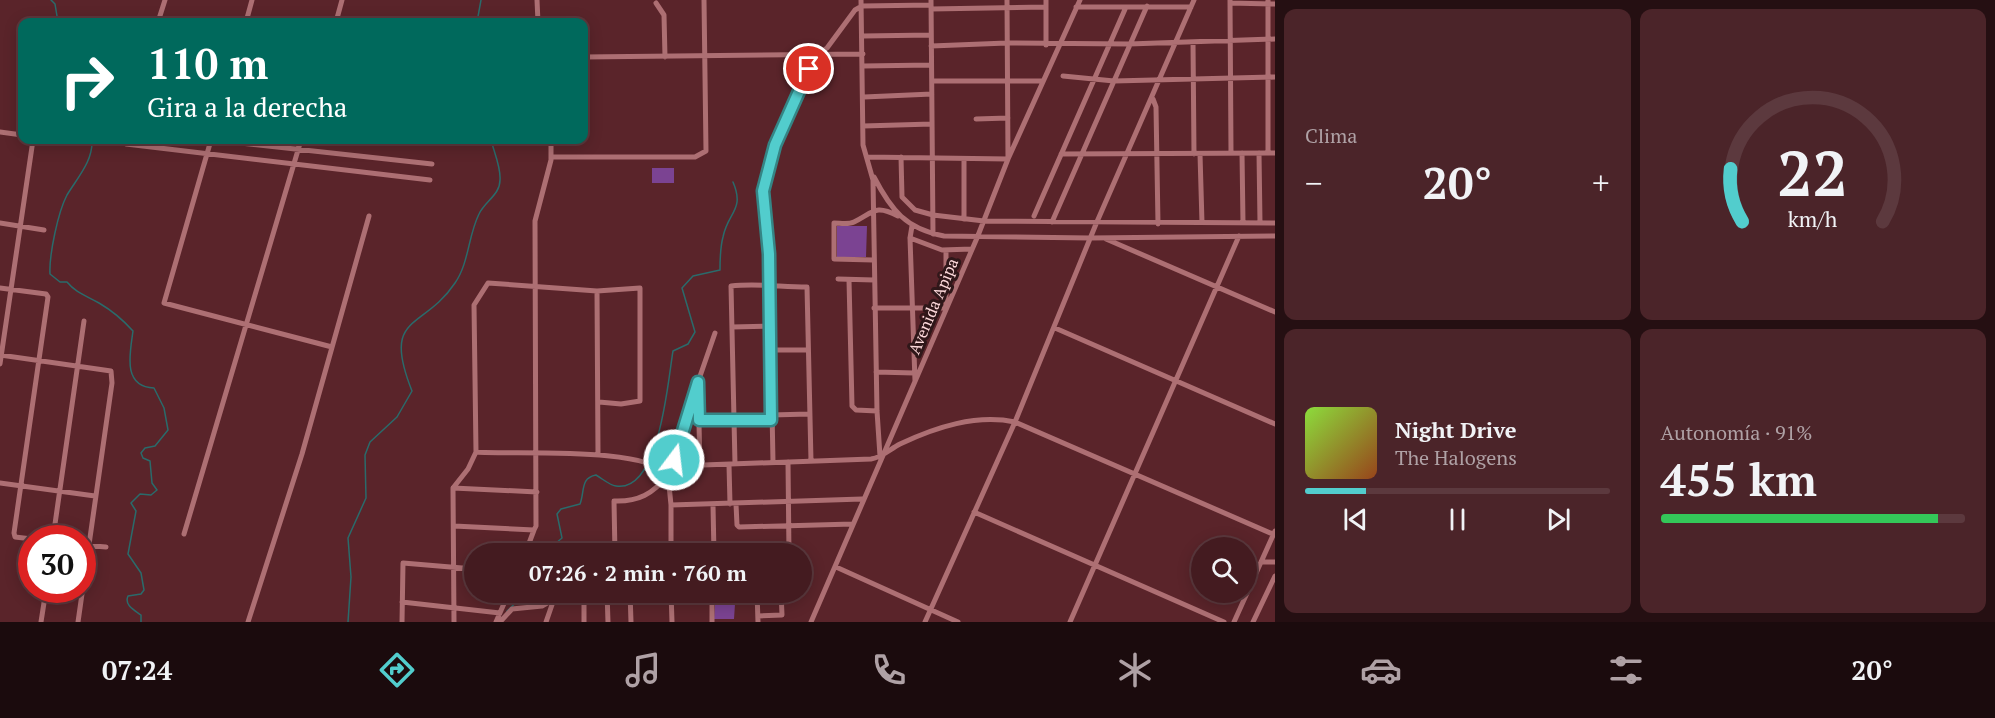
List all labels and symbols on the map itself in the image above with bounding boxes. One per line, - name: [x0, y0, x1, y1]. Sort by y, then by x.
- pin: [783, 43, 834, 94]
- street label: Avenida Apipa: [903, 255, 963, 357]
- position arrow: [642, 428, 706, 492]
- speed limit sign: 30: [18, 525, 96, 603]

